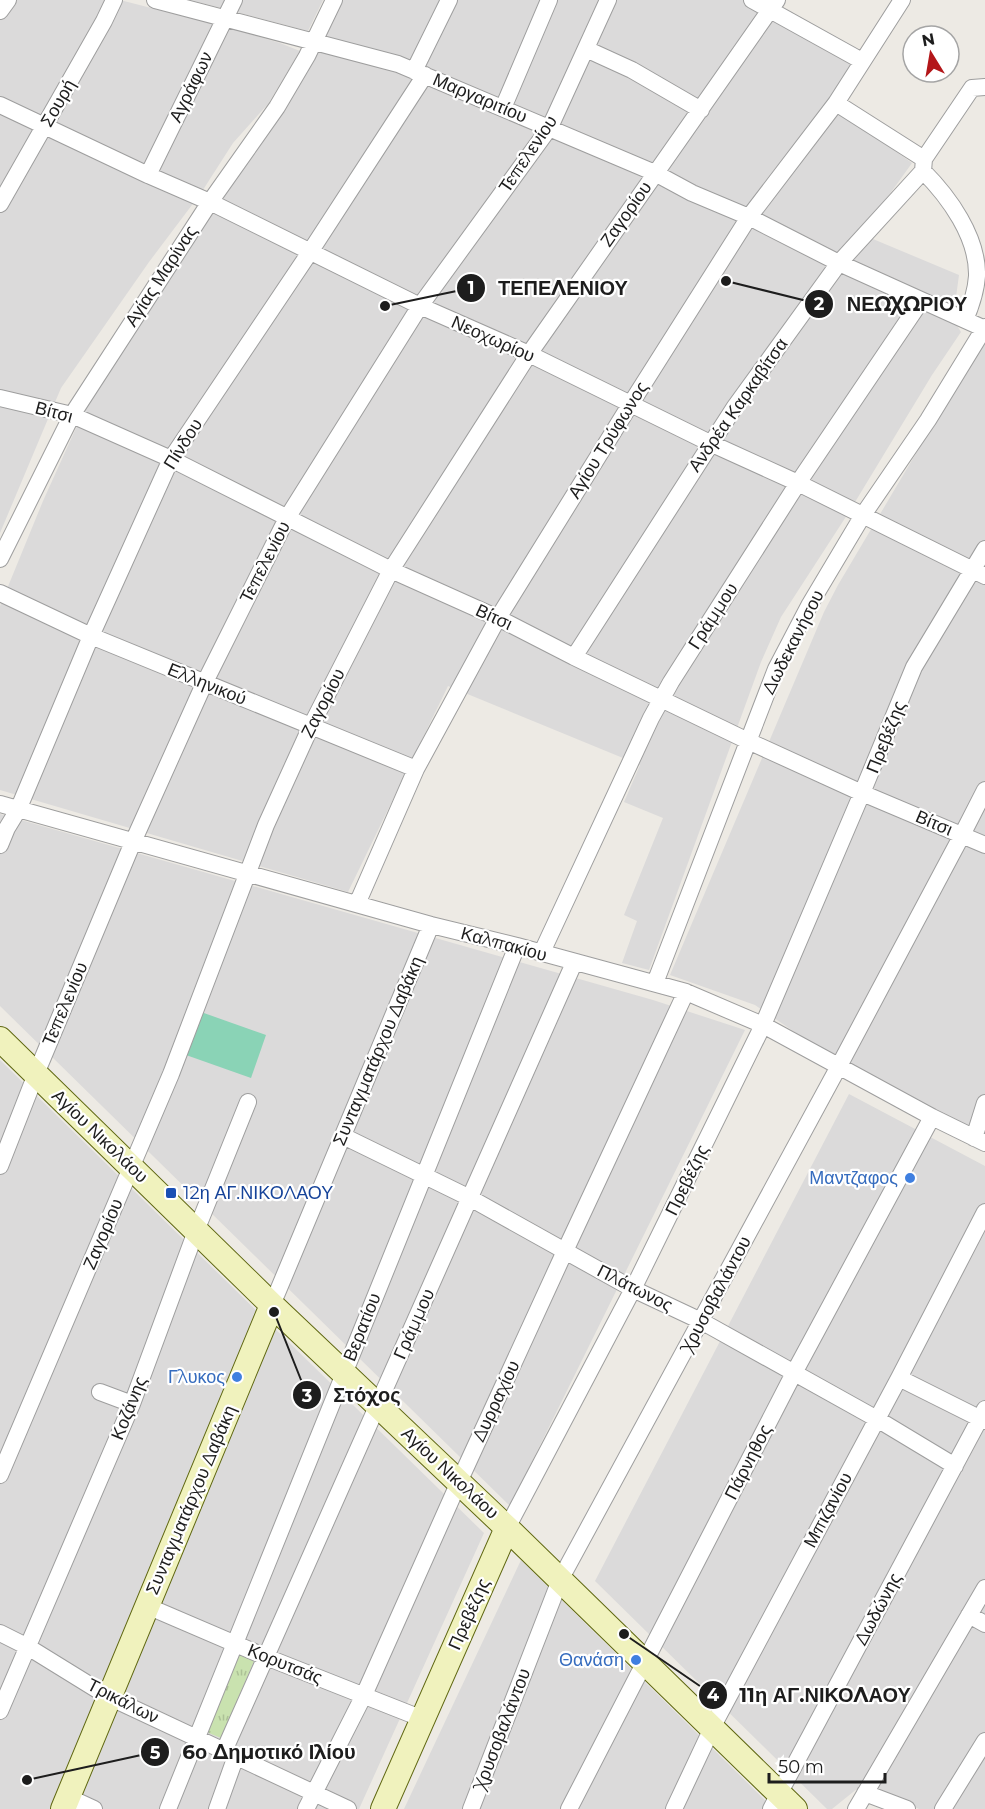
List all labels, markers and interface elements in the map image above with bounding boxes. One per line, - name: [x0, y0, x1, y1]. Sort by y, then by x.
- north arrow: [901, 24, 961, 84]
- text: N: [920, 29, 936, 50]
- street label: Αγράφων: [164, 48, 218, 126]
- street label: Μαργαριτίου: [430, 68, 530, 128]
- street label: Σουρή: [36, 75, 80, 131]
- street label: Τεπελενίου: [494, 111, 562, 197]
- street label: Ζαγορίου: [596, 177, 656, 251]
- street label: Αγίας Μαρίνας: [120, 221, 202, 331]
- callout: ΤΕΠΕΛΕΝΙΟΥ: [456, 269, 640, 307]
- text: ΤΕΠΕΛΕΝΙΟΥ: [498, 276, 629, 300]
- text: 1: [467, 277, 475, 299]
- callout: ΝΕΩΧΩΡΙΟΥ: [804, 285, 979, 323]
- text: ΝΕΩΧΩΡΙΟΥ: [847, 292, 968, 316]
- text: 2: [814, 293, 825, 315]
- street label: Νεοχωρίου: [448, 311, 538, 367]
- street label: Ανδρέα Καρκαβίτσα: [684, 334, 792, 476]
- street label: Αγίου Τρύφωνος: [563, 377, 653, 503]
- street label: Βίτσι: [33, 396, 75, 428]
- street label: Πίνδου: [159, 414, 207, 474]
- street label: Τεπελενίου: [235, 517, 295, 607]
- street label: Γράμμου: [683, 579, 743, 653]
- street label: Δωδεκανήσου: [757, 586, 829, 698]
- street label: Βίτσι: [472, 599, 516, 635]
- street label: Ελληνικού: [164, 658, 250, 710]
- street label: Ζαγορίου: [296, 665, 350, 741]
- street label: Πρεβέζης: [862, 697, 911, 776]
- street label: Βίτσι: [912, 805, 956, 841]
- street label: Καλπακίου: [459, 922, 549, 966]
- street label: Συνταγματάρχου Δαβάκη: [328, 953, 428, 1149]
- street label: Τεπελενίου: [38, 959, 92, 1049]
- street label: Αγίου Νικολάου: [47, 1085, 153, 1187]
- street label: Πρεβέζης: [660, 1141, 714, 1219]
- place label: Μαντζαφος: [809, 1167, 898, 1189]
- marker: Μαντζαφος: [903, 1171, 917, 1185]
- place label: 12η ΑΓ.ΝΙΚΟΛΑΟΥ: [183, 1182, 333, 1204]
- marker: 12η ΑΓ.ΝΙΚΟΛΑΟΥ: [164, 1186, 178, 1200]
- street label: Ζαγορίου: [78, 1195, 128, 1273]
- street label: Χρυσοβαλάντου: [675, 1232, 756, 1358]
- street label: Πλάτωνος: [594, 1260, 677, 1317]
- street label: Γράμμου: [389, 1285, 439, 1363]
- street label: Βερατίου: [338, 1290, 386, 1364]
- street label: Δυρραχίου: [468, 1357, 524, 1445]
- place label: Γλυκος: [168, 1366, 225, 1388]
- marker: Γλυκος: [230, 1370, 244, 1384]
- street label: Κοζάνης: [106, 1373, 152, 1443]
- callout: Στόχος: [292, 1376, 413, 1414]
- text: Στόχος: [333, 1383, 401, 1407]
- text: 3: [301, 1385, 313, 1407]
- street label: Συνταγματάρχου Δαβάκη: [141, 1402, 241, 1598]
- street label: Πάρνηθος: [720, 1420, 776, 1503]
- street label: Αγίου Νικολάου: [397, 1422, 503, 1524]
- street label: Μπιζανίου: [799, 1469, 857, 1551]
- street label: Δωδώνης: [850, 1569, 906, 1649]
- street label: Πρεβέζης: [444, 1575, 495, 1653]
- street label: Κορυτσάς: [244, 1639, 326, 1689]
- place label: Θανάση: [559, 1649, 624, 1671]
- marker: Θανάση: [629, 1653, 643, 1667]
- street label: Χρυσοβαλάντου: [468, 1665, 535, 1795]
- street label: Τρικάλων: [84, 1674, 162, 1728]
- callout: 11η ΑΓ.ΝΙΚΟΛΑΟΥ: [698, 1676, 923, 1714]
- text: 11η ΑΓ.ΝΙΚΟΛΑΟΥ: [739, 1683, 911, 1707]
- text: 4: [707, 1684, 720, 1706]
- callout: 6ο Δημοτικό Ιλίου: [140, 1733, 367, 1771]
- text: 6ο Δημοτικό Ιλίου: [182, 1740, 356, 1764]
- text: 5: [150, 1742, 161, 1764]
- scale bar: [769, 1746, 884, 1784]
- text: 50 m: [778, 1756, 824, 1778]

